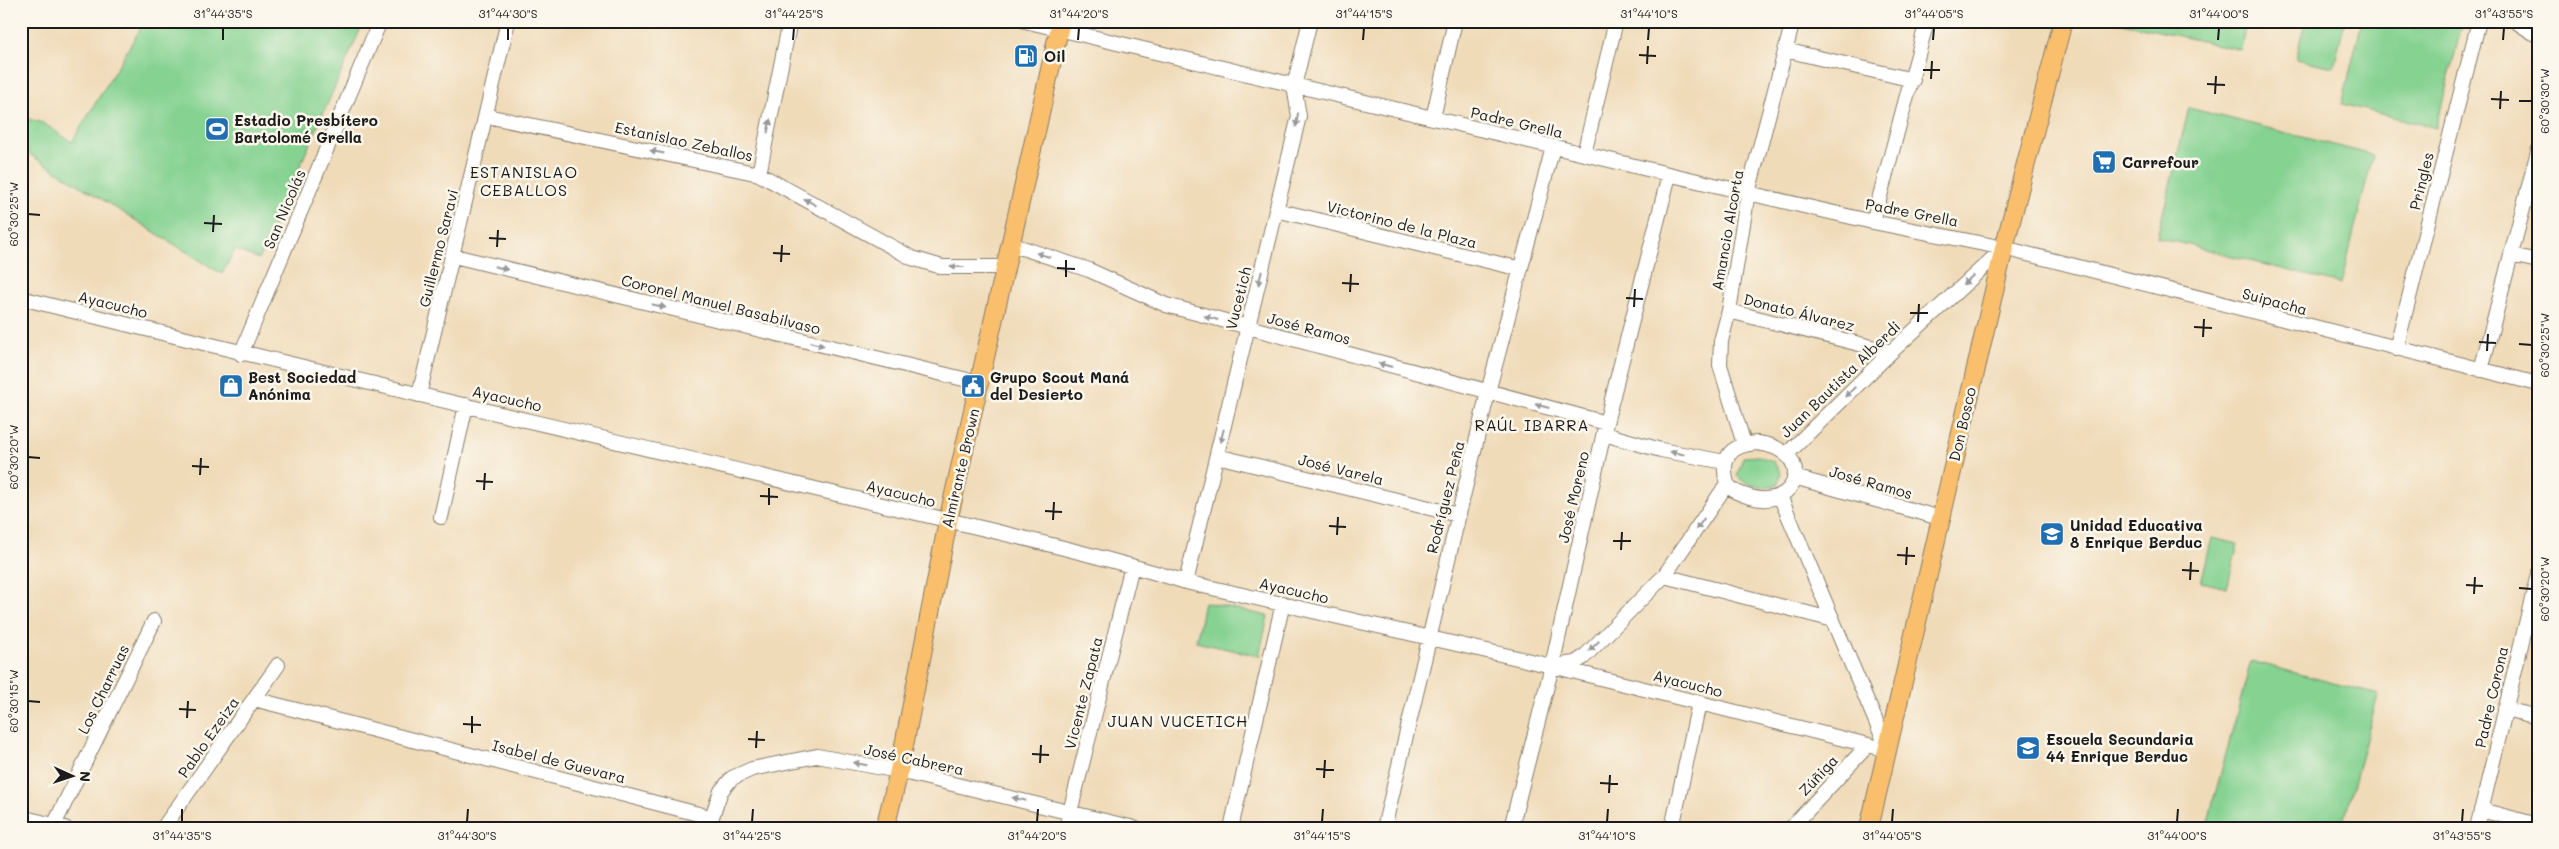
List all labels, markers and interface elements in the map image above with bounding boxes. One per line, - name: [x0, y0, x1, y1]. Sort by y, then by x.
- text: 31°44'35"S: [194, 5, 253, 21]
- text: 31°44'30"S: [478, 5, 538, 21]
- text: 31°44'25"S: [765, 5, 823, 21]
- text: 31°44'20"S: [1050, 5, 1109, 21]
- text: 31°44'15"S: [1335, 5, 1393, 21]
- text: 31°44'10"S: [1620, 5, 1678, 21]
- text: 31°44'05"S: [1904, 5, 1964, 21]
- text: 31°44'00"S: [2189, 5, 2249, 21]
- text: 31°43'55"S: [2475, 5, 2534, 21]
- fuel station icon: Oil: [1013, 43, 1039, 69]
- place label: Oil: [1044, 46, 1065, 66]
- text: 60°30'30"W: [2536, 68, 2552, 134]
- street label: Padre Grella: [1469, 102, 1565, 142]
- place label: Estadio Presbítero Bartolomé Grella: [234, 110, 378, 147]
- one-way arrow: [1293, 113, 1301, 129]
- sports icon: Estadio Presbítero Bartolomé Grella: [204, 116, 230, 142]
- street label: Estanislao Zeballos: [613, 117, 755, 165]
- one-way arrow: [765, 118, 773, 133]
- one-way arrow: [649, 148, 664, 156]
- supermarket icon: Carrefour: [2091, 149, 2117, 175]
- street label: Pringles: [2404, 150, 2438, 212]
- place label: Carrefour: [2122, 152, 2199, 172]
- district label: ESTANISLAO CEBALLOS: [470, 161, 578, 200]
- street label: San Nicolás: [258, 166, 310, 252]
- street label: Amancio Alcorta: [1707, 168, 1747, 292]
- text: 60°30'25"W: [5, 182, 21, 246]
- street label: Guillermo Saravi: [414, 187, 462, 309]
- street label: Padre Grella: [1864, 193, 1960, 231]
- street label: Victorino de la Plaza: [1325, 196, 1479, 252]
- one-way arrow: [803, 197, 817, 206]
- one-way arrow: [1036, 251, 1051, 258]
- one-way arrow: [948, 263, 964, 271]
- one-way arrow: [493, 264, 508, 272]
- street label: Vucetich: [1221, 264, 1255, 332]
- street label: Coronel Manuel Basabilvaso: [619, 270, 823, 338]
- one-way arrow: [1256, 271, 1264, 286]
- one-way arrow: [1962, 275, 1975, 286]
- street label: Suipacha: [2240, 283, 2310, 319]
- street label: Ayacucho: [76, 286, 150, 322]
- street label: Donato Álvarez: [1741, 289, 1857, 335]
- one-way arrow: [651, 302, 666, 310]
- street label: José Ramos: [1265, 307, 1353, 349]
- text: 60°30'25"W: [2536, 313, 2552, 377]
- one-way arrow: [1204, 314, 1219, 322]
- street label: Juan Bautista Alberdi: [1776, 316, 1904, 442]
- one-way arrow: [809, 340, 824, 348]
- one-way arrow: [1378, 361, 1393, 369]
- place label: Best Sociedad Anónima: [248, 367, 357, 404]
- place label: Grupo Scout Maná del Desierto: [990, 367, 1129, 404]
- shop icon: Best Sociedad Anónima: [218, 373, 244, 399]
- public building icon: Grupo Scout Maná del Desierto: [960, 373, 986, 399]
- street label: Ayacucho: [470, 380, 544, 416]
- street label: Don Bosco: [1944, 385, 1980, 463]
- one-way arrow: [1844, 386, 1856, 398]
- one-way arrow: [1535, 402, 1550, 410]
- street label: Almirante Brown: [937, 406, 983, 530]
- district label: RAÚL IBARRA: [1474, 414, 1590, 435]
- text: 60°30'20"W: [5, 424, 21, 490]
- one-way arrow: [1217, 429, 1225, 444]
- street label: Rodríguez Peña: [1421, 438, 1469, 556]
- street label: José Varela: [1296, 449, 1386, 489]
- street label: José Moreno: [1553, 449, 1593, 545]
- one-way arrow: [1669, 449, 1684, 457]
- street label: José Ramos: [1827, 461, 1915, 503]
- street label: Ayacucho: [864, 475, 938, 511]
- place label: Unidad Educativa 8 Enrique Berduc: [2070, 515, 2203, 552]
- one-way arrow: [1695, 517, 1705, 531]
- school or university icon: Unidad Educativa 8 Enrique Berduc: [2039, 521, 2065, 547]
- text: 60°30'20"W: [2536, 556, 2552, 622]
- street label: Ayacucho: [1257, 572, 1331, 608]
- street label: Vicente Zapata: [1059, 635, 1107, 751]
- one-way arrow: [1588, 640, 1600, 652]
- street label: Los Charruas: [73, 641, 133, 737]
- street label: Padre Corona: [2470, 644, 2512, 750]
- street label: Ayacucho: [1651, 665, 1725, 701]
- text: 60°30'15"W: [5, 669, 21, 733]
- street label: Pablo Ezeiza: [173, 693, 243, 781]
- district label: JUAN VUCETICH: [1108, 710, 1248, 731]
- place label: Escuela Secundaria 44 Enrique Berduc: [2046, 729, 2194, 766]
- street label: Isabel de Guevara: [490, 735, 628, 787]
- school or university icon: Escuela Secundaria 44 Enrique Berduc: [2015, 735, 2041, 761]
- street label: José Cabrera: [862, 739, 966, 779]
- street label: Zúñiga: [1794, 750, 1842, 800]
- north arrow: [48, 752, 98, 802]
- one-way arrow: [852, 760, 868, 768]
- text: N: [76, 771, 95, 783]
- one-way arrow: [1011, 795, 1026, 803]
- text: 31°44'35"S: [153, 827, 212, 843]
- text: 31°44'30"S: [437, 827, 497, 843]
- text: 31°44'25"S: [723, 827, 781, 843]
- text: 31°44'20"S: [1008, 827, 1067, 843]
- text: 31°44'15"S: [1293, 827, 1351, 843]
- text: 31°44'10"S: [1578, 827, 1636, 843]
- text: 31°44'05"S: [1862, 827, 1922, 843]
- text: 31°44'00"S: [2147, 827, 2207, 843]
- text: 31°43'55"S: [2433, 827, 2492, 843]

